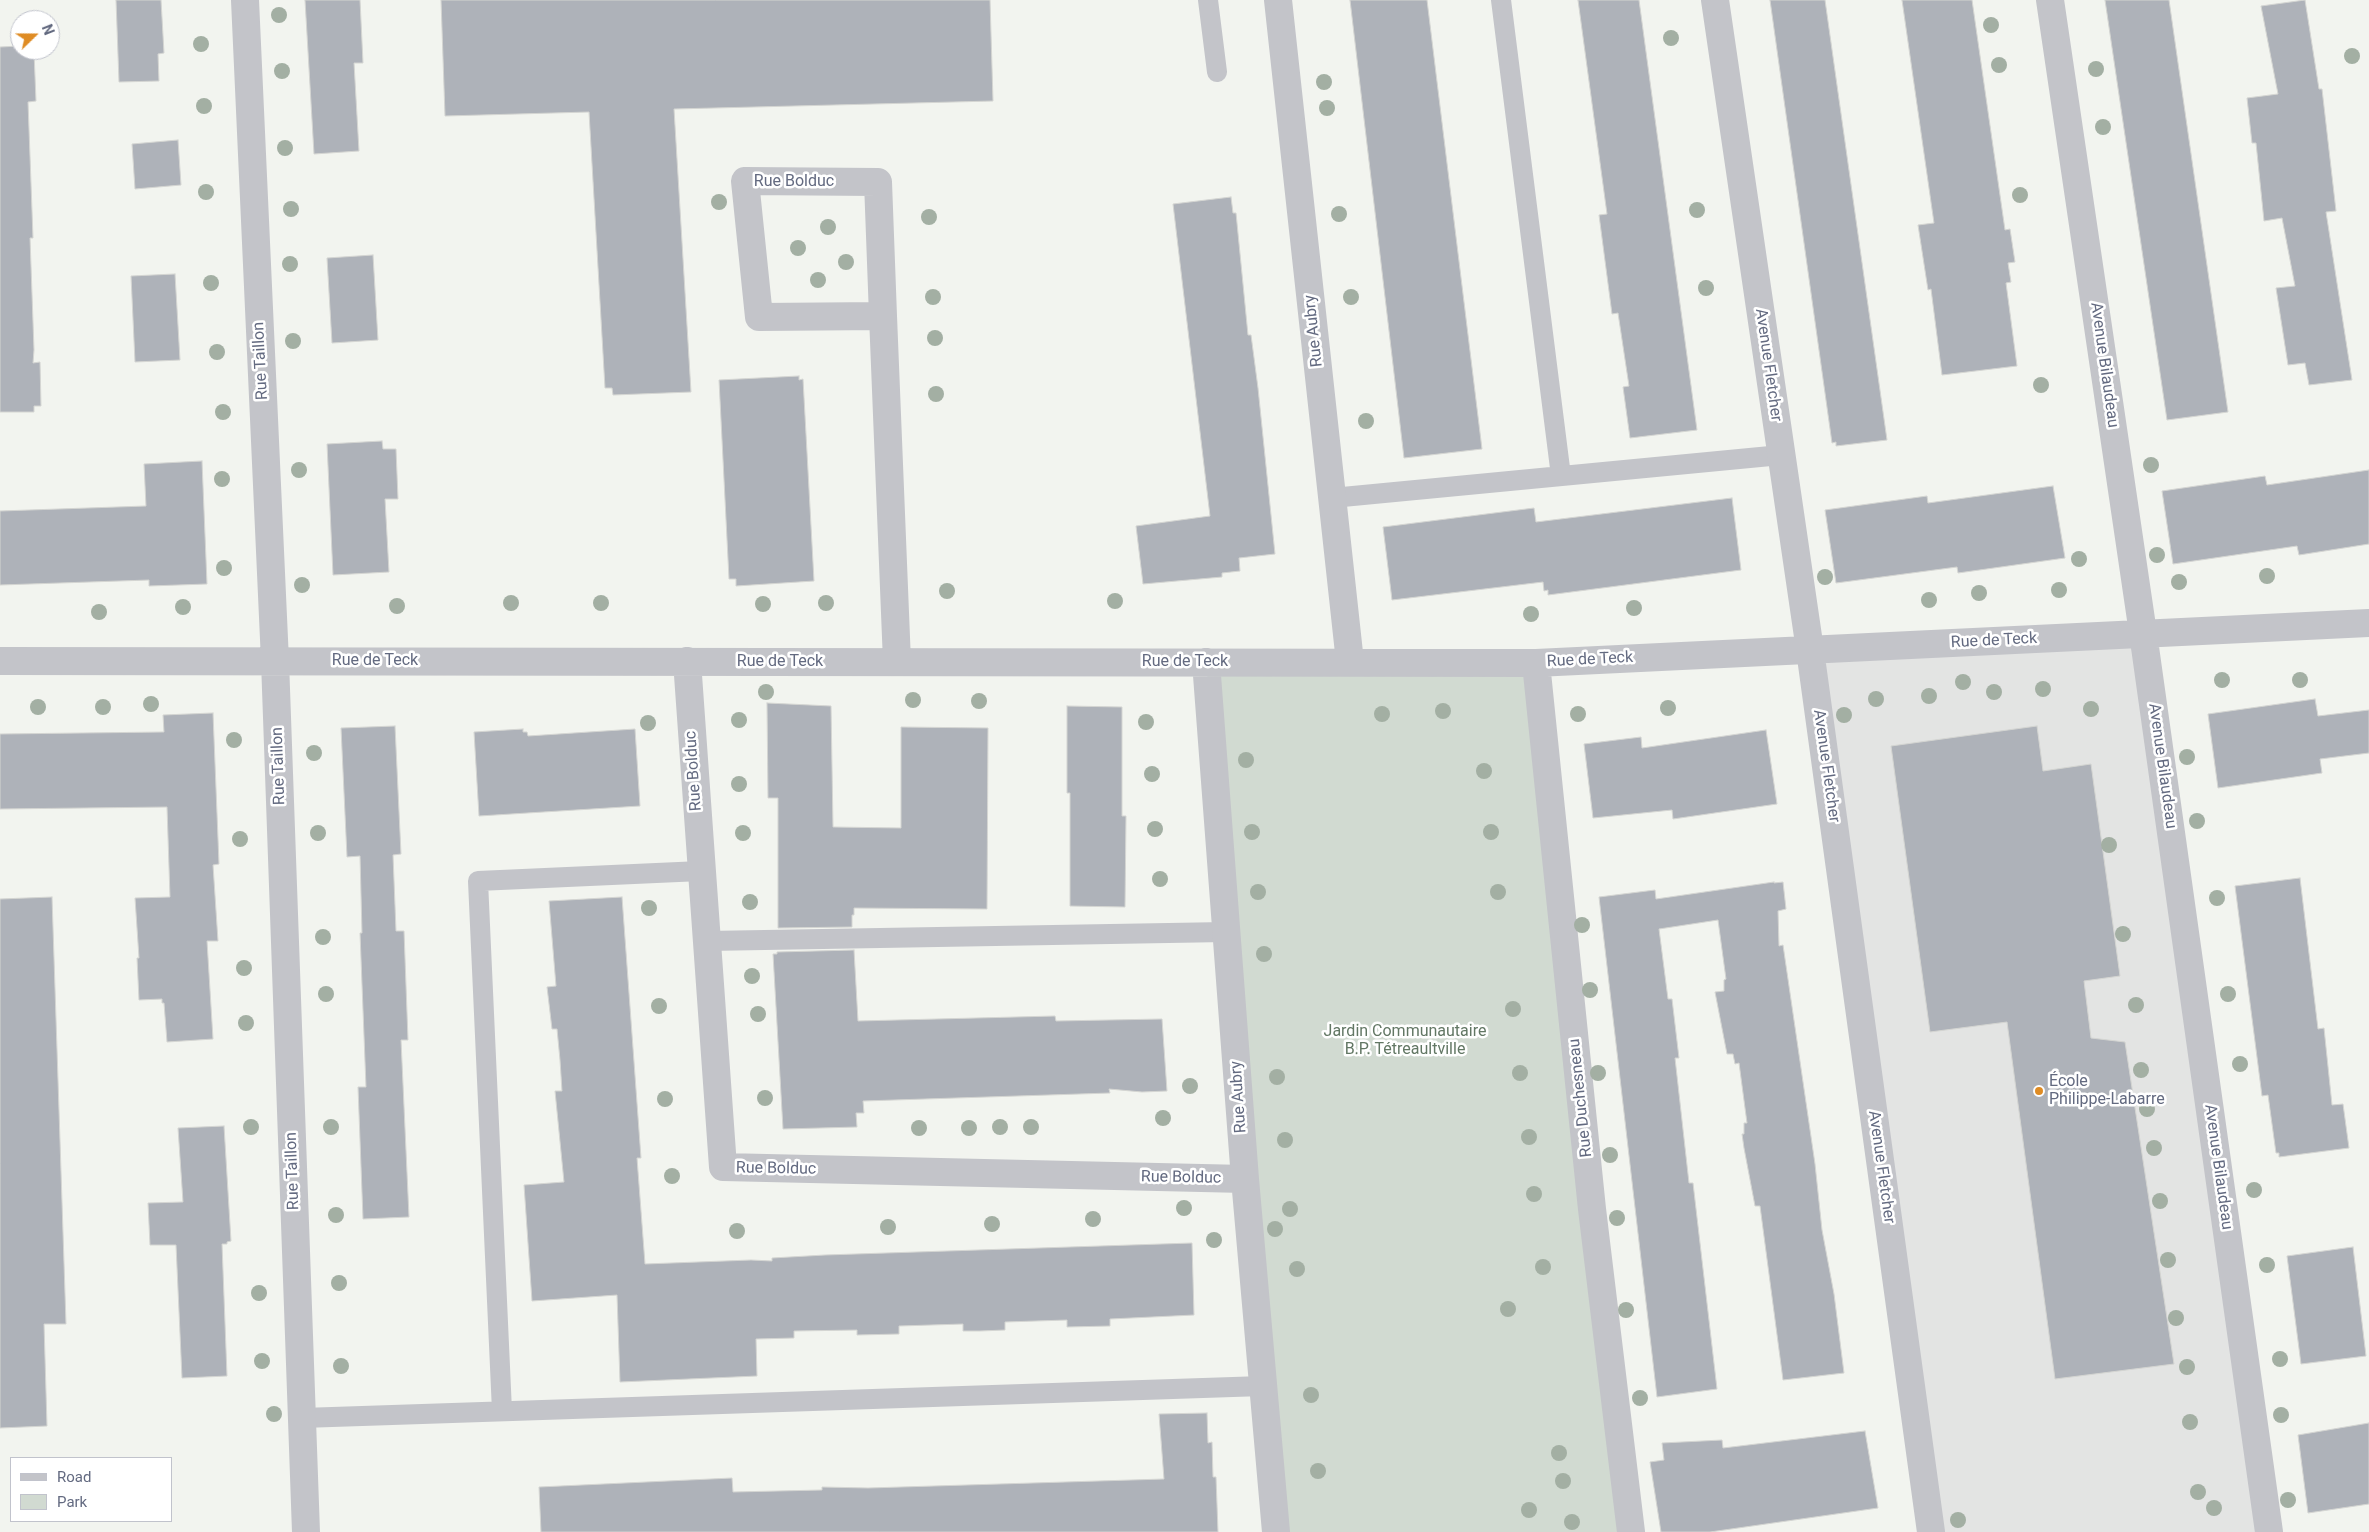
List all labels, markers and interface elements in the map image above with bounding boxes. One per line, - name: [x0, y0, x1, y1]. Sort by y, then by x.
- north arrow: [10, 10, 60, 60]
- text: N: [39, 22, 57, 37]
- street label: Rue Bolduc: [754, 172, 834, 192]
- street label: Rue Aubry: [1301, 294, 1327, 368]
- street label: Avenue Bilaudeau: [2086, 301, 2122, 429]
- street label: Avenue Fletcher: [1751, 307, 1785, 423]
- street label: Rue Taillon: [249, 321, 273, 401]
- street label: Rue de Teck: [1950, 629, 2038, 653]
- street label: Rue de Teck: [1546, 648, 1634, 672]
- street label: Rue de Teck: [332, 651, 418, 671]
- street label: Rue de Teck: [737, 652, 823, 672]
- street label: Rue de Teck: [1142, 652, 1228, 672]
- street label: Avenue Bilaudeau: [2144, 702, 2180, 830]
- street label: Avenue Fletcher: [1809, 708, 1843, 824]
- street label: Rue Taillon: [268, 727, 290, 805]
- street label: Rue Bolduc: [682, 730, 706, 812]
- park label: Jardin Communautaire B.P. Tétreaultville: [1324, 1022, 1486, 1060]
- street label: Rue Duchesneau: [1565, 1038, 1597, 1158]
- street label: Rue Aubry: [1227, 1060, 1251, 1134]
- place label: École Philippe-Labarre: [2049, 1072, 2165, 1110]
- marker: École Philippe-Labarre: [2033, 1085, 2045, 1097]
- street label: Avenue Bilaudeau: [2200, 1103, 2236, 1231]
- street label: Avenue Fletcher: [1864, 1109, 1898, 1225]
- street label: Rue Taillon: [282, 1132, 304, 1210]
- street label: Rue Bolduc: [736, 1159, 816, 1179]
- street label: Rue Bolduc: [1141, 1168, 1221, 1188]
- legend: [10, 1457, 172, 1522]
- text: Road: [57, 1468, 91, 1486]
- text: Park: [57, 1493, 87, 1511]

